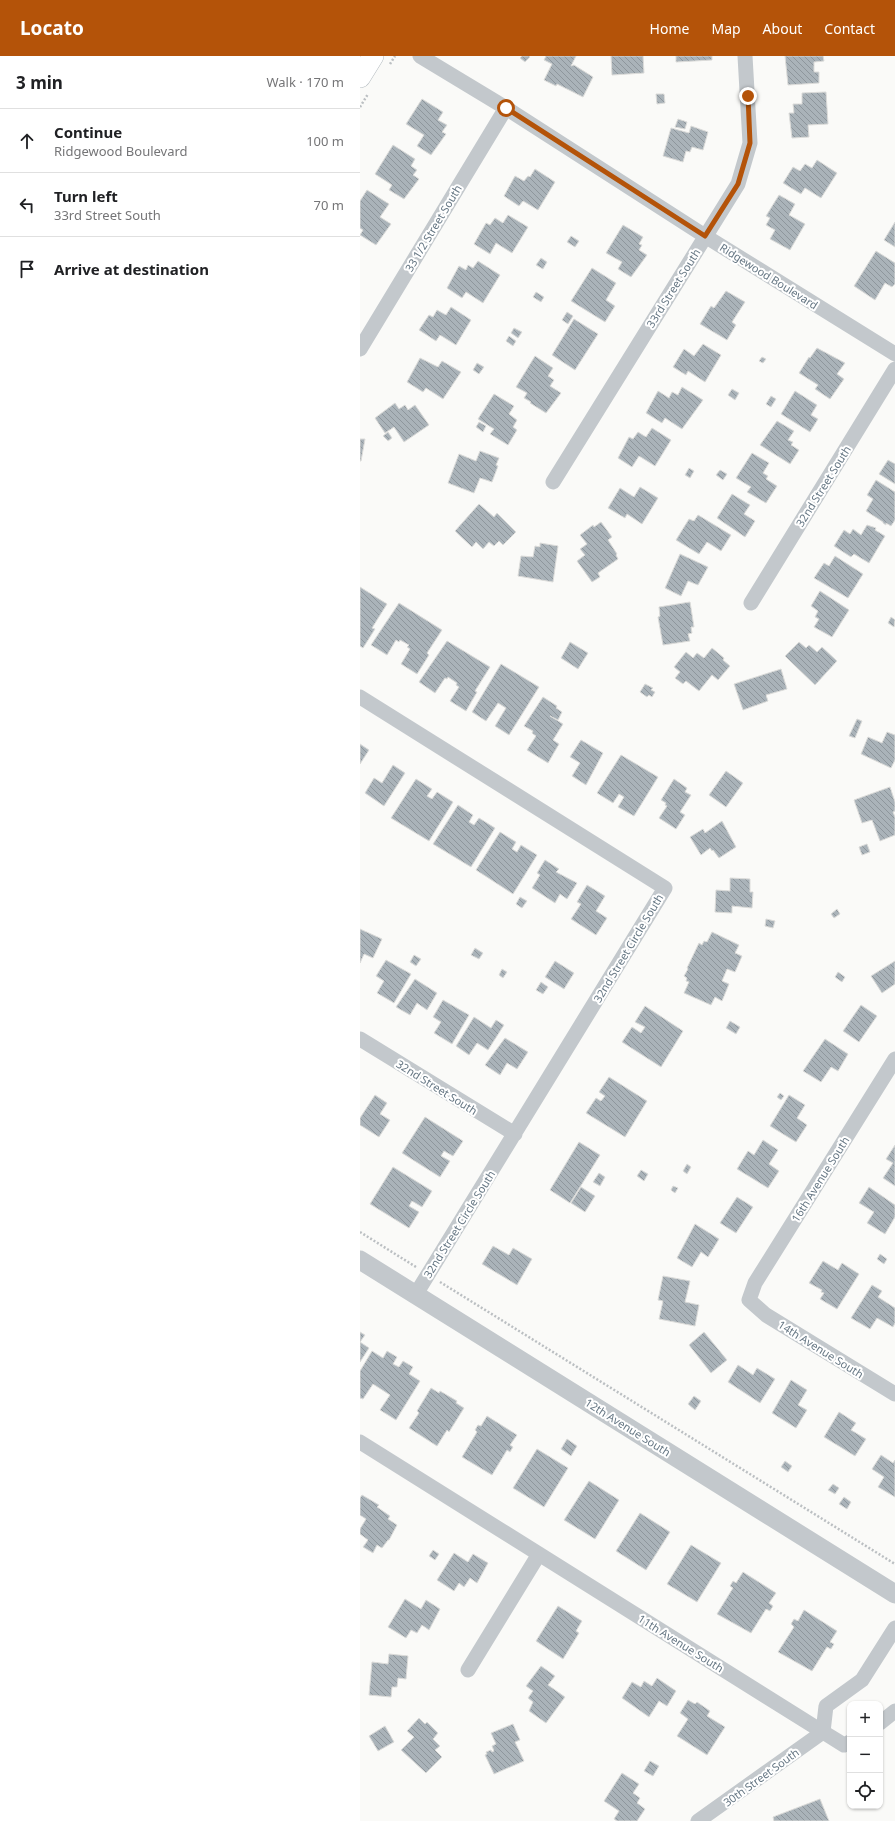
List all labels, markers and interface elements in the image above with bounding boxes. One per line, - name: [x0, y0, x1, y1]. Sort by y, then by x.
- text: Locato: [20, 15, 84, 41]
- text: Home: [650, 19, 689, 38]
- text: Map: [711, 19, 741, 38]
- text: About: [763, 19, 802, 38]
- text: Contact: [824, 19, 875, 38]
- text: 3 min: [16, 71, 63, 94]
- text: Walk · 170 m: [266, 73, 344, 91]
- route end: [739, 87, 757, 105]
- route start: [497, 99, 515, 117]
- text: Continue: [54, 122, 122, 142]
- icon: ahead: [16, 130, 38, 152]
- text: 100 m: [306, 132, 344, 150]
- text: Ridgewood Boulevard: [54, 142, 188, 160]
- street label: 33 1/2 Street South: [401, 182, 465, 274]
- text: Turn left: [54, 186, 118, 206]
- icon: left: [16, 194, 38, 216]
- text: 70 m: [314, 196, 344, 214]
- text: 33rd Street South: [54, 206, 161, 224]
- street label: Ridgewood Boulevard: [717, 240, 821, 312]
- street label: 33rd Street South: [643, 246, 703, 330]
- icon: arrive: [16, 258, 38, 280]
- text: Arrive at destination: [54, 259, 209, 279]
- street label: 32nd Street South: [792, 443, 854, 529]
- street label: 32nd Street Circle South: [590, 891, 666, 1005]
- street label: 32nd Street South: [394, 1056, 480, 1118]
- street label: 16th Avenue South: [788, 1133, 852, 1225]
- street label: 32nd Street Circle South: [420, 1167, 498, 1281]
- street label: 14th Avenue South: [775, 1317, 867, 1381]
- street label: 12th Avenue South: [582, 1395, 674, 1459]
- street label: 11th Avenue South: [635, 1611, 727, 1675]
- map controls: [847, 1701, 883, 1809]
- button: +: [847, 1701, 883, 1737]
- button: −: [847, 1737, 883, 1773]
- street label: 30th Street South: [720, 1744, 802, 1810]
- button: locate: [847, 1773, 883, 1809]

